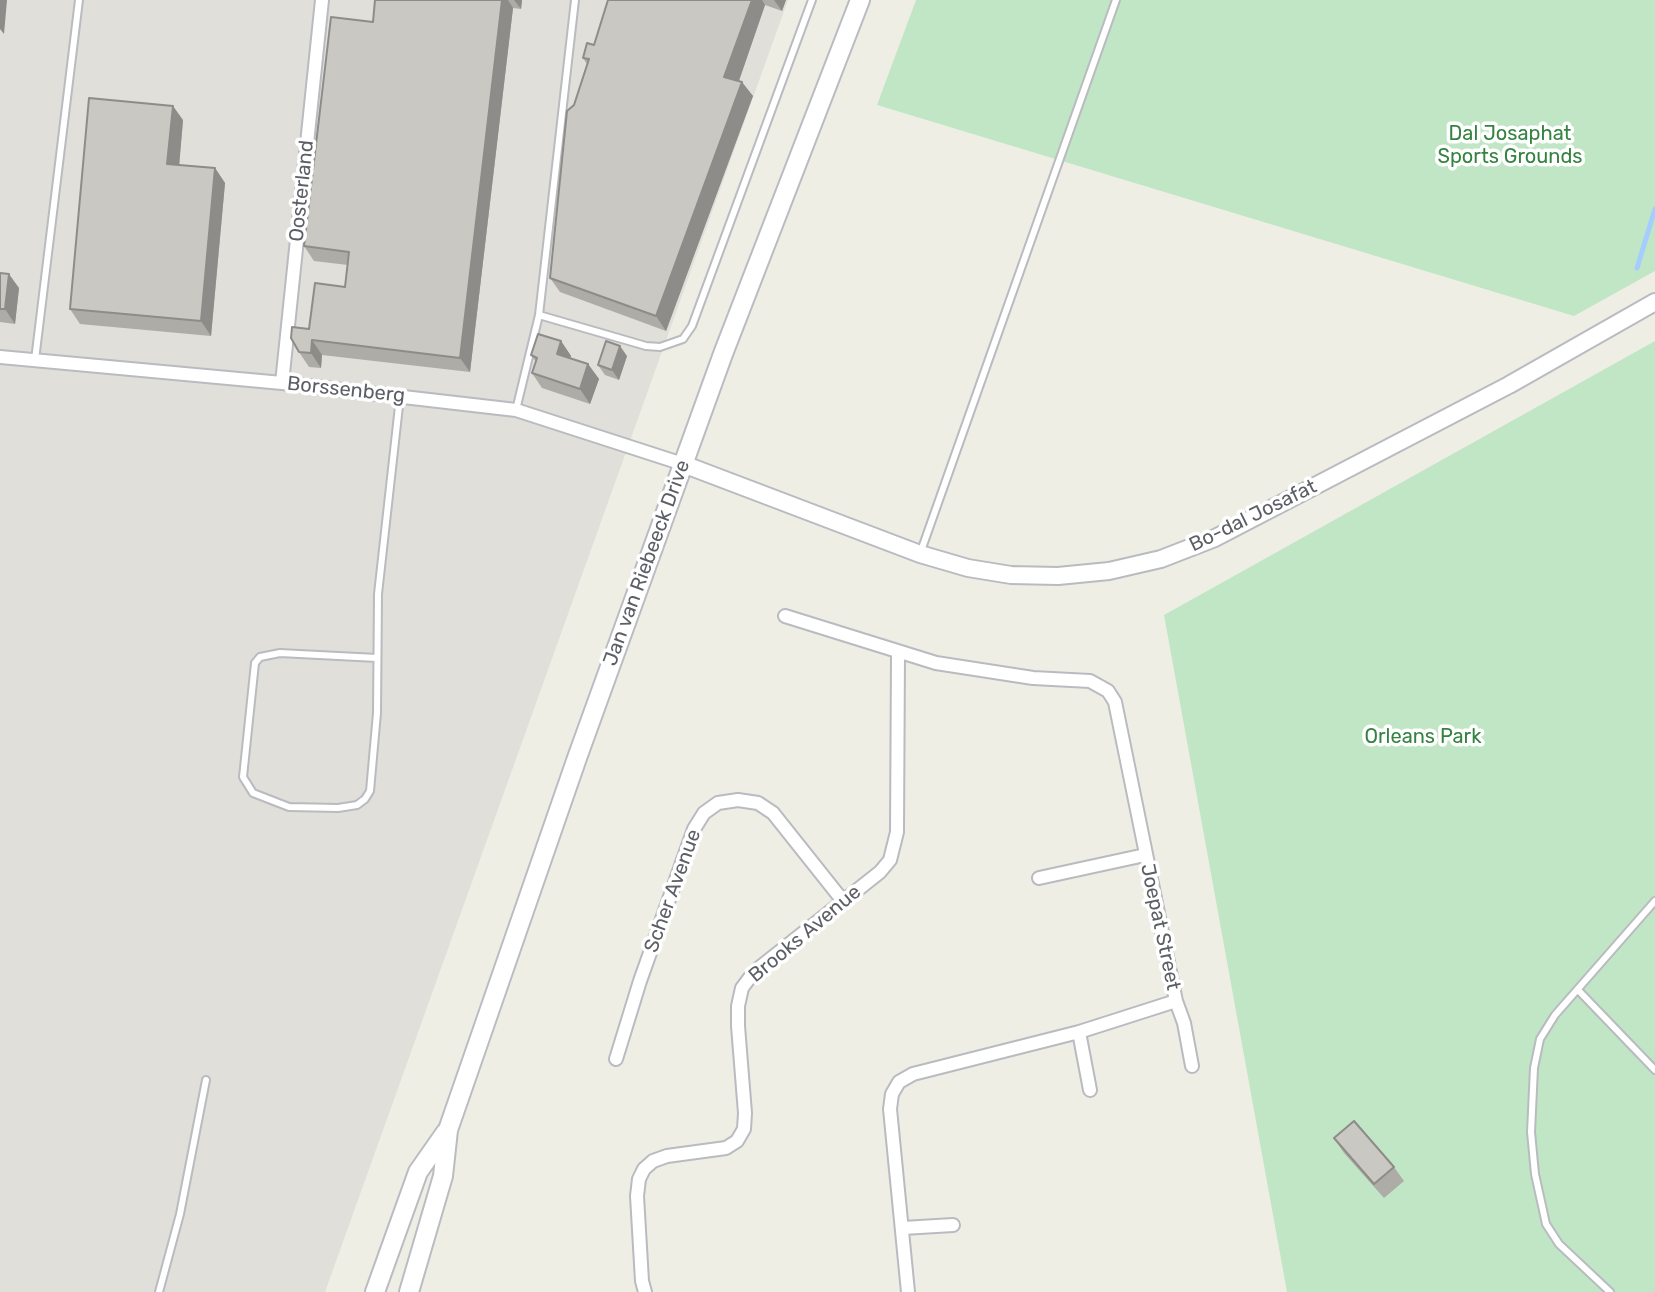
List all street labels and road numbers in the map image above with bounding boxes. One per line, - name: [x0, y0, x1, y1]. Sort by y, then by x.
- street label: Oosterland: [285, 139, 319, 243]
- street label: Borssenberg: [286, 372, 406, 408]
- street label: Jan van Riebeeck Drive: [599, 457, 695, 669]
- street label: Bo-dal Josafat: [1185, 475, 1321, 557]
- street label: Scher Avenue: [640, 826, 706, 956]
- street label: Joepat Street: [1135, 862, 1185, 992]
- street label: Brooks Avenue: [744, 880, 866, 988]

